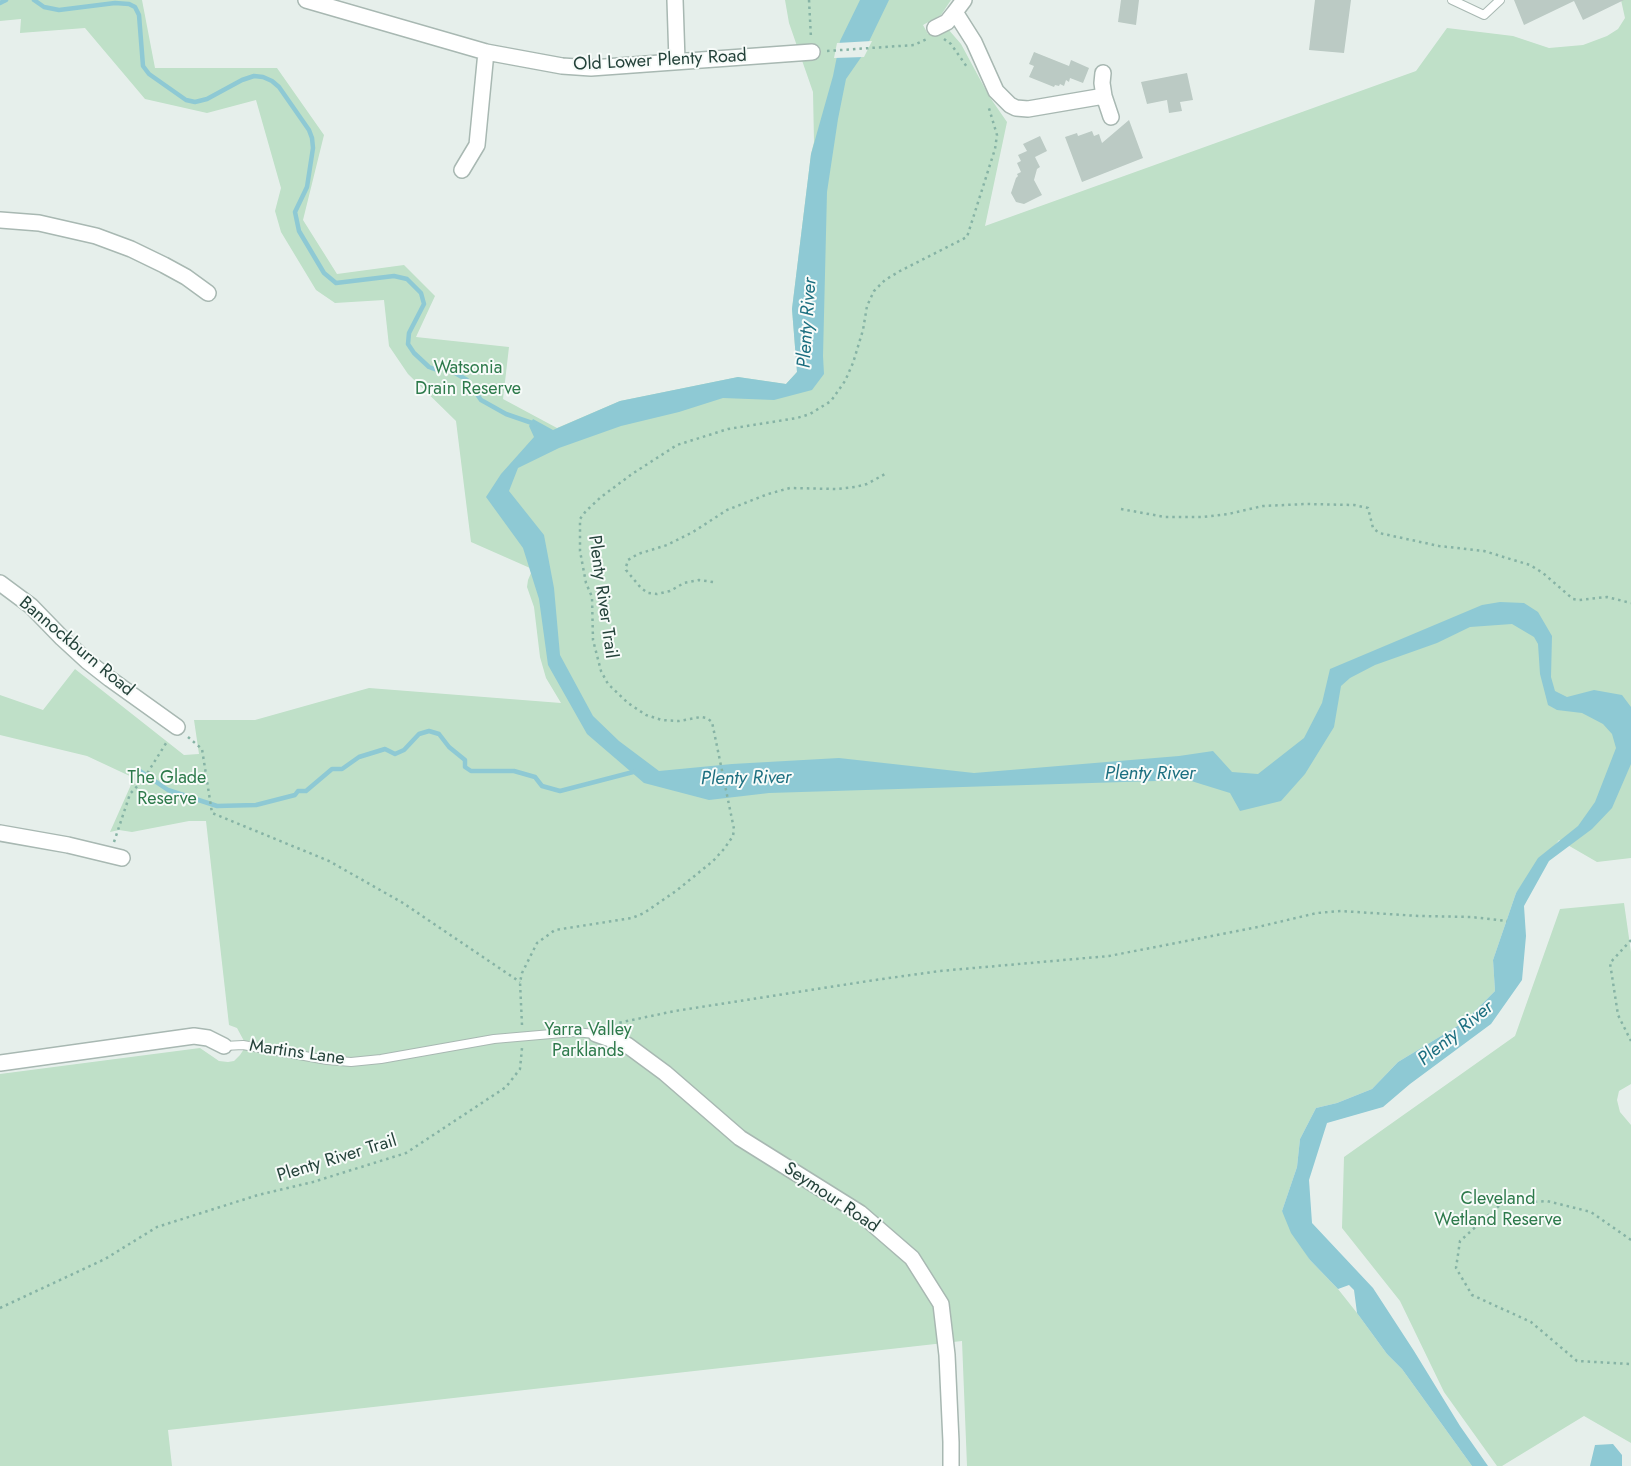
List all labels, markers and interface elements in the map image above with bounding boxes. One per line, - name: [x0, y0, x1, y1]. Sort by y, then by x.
- street label: Old Lower Plenty Road: [573, 46, 747, 76]
- water label: Plenty River: [793, 277, 823, 369]
- park label: Watsonia Drain Reserve: [415, 358, 521, 400]
- street label: Plenty River Trail: [583, 534, 621, 660]
- street label: Bannockburn Road: [14, 593, 138, 701]
- water label: Plenty River: [1105, 763, 1195, 785]
- water label: Plenty River: [701, 767, 791, 791]
- park label: The Glade Reserve: [128, 768, 206, 811]
- water label: Plenty River: [1414, 997, 1498, 1071]
- park label: Yarra Valley Parklands: [544, 1020, 632, 1062]
- street label: Martins Lane: [248, 1036, 346, 1070]
- street label: Plenty River Trail: [274, 1131, 400, 1187]
- street label: Seymour Road: [779, 1158, 883, 1238]
- park label: Cleveland Wetland Reserve: [1434, 1189, 1562, 1232]

